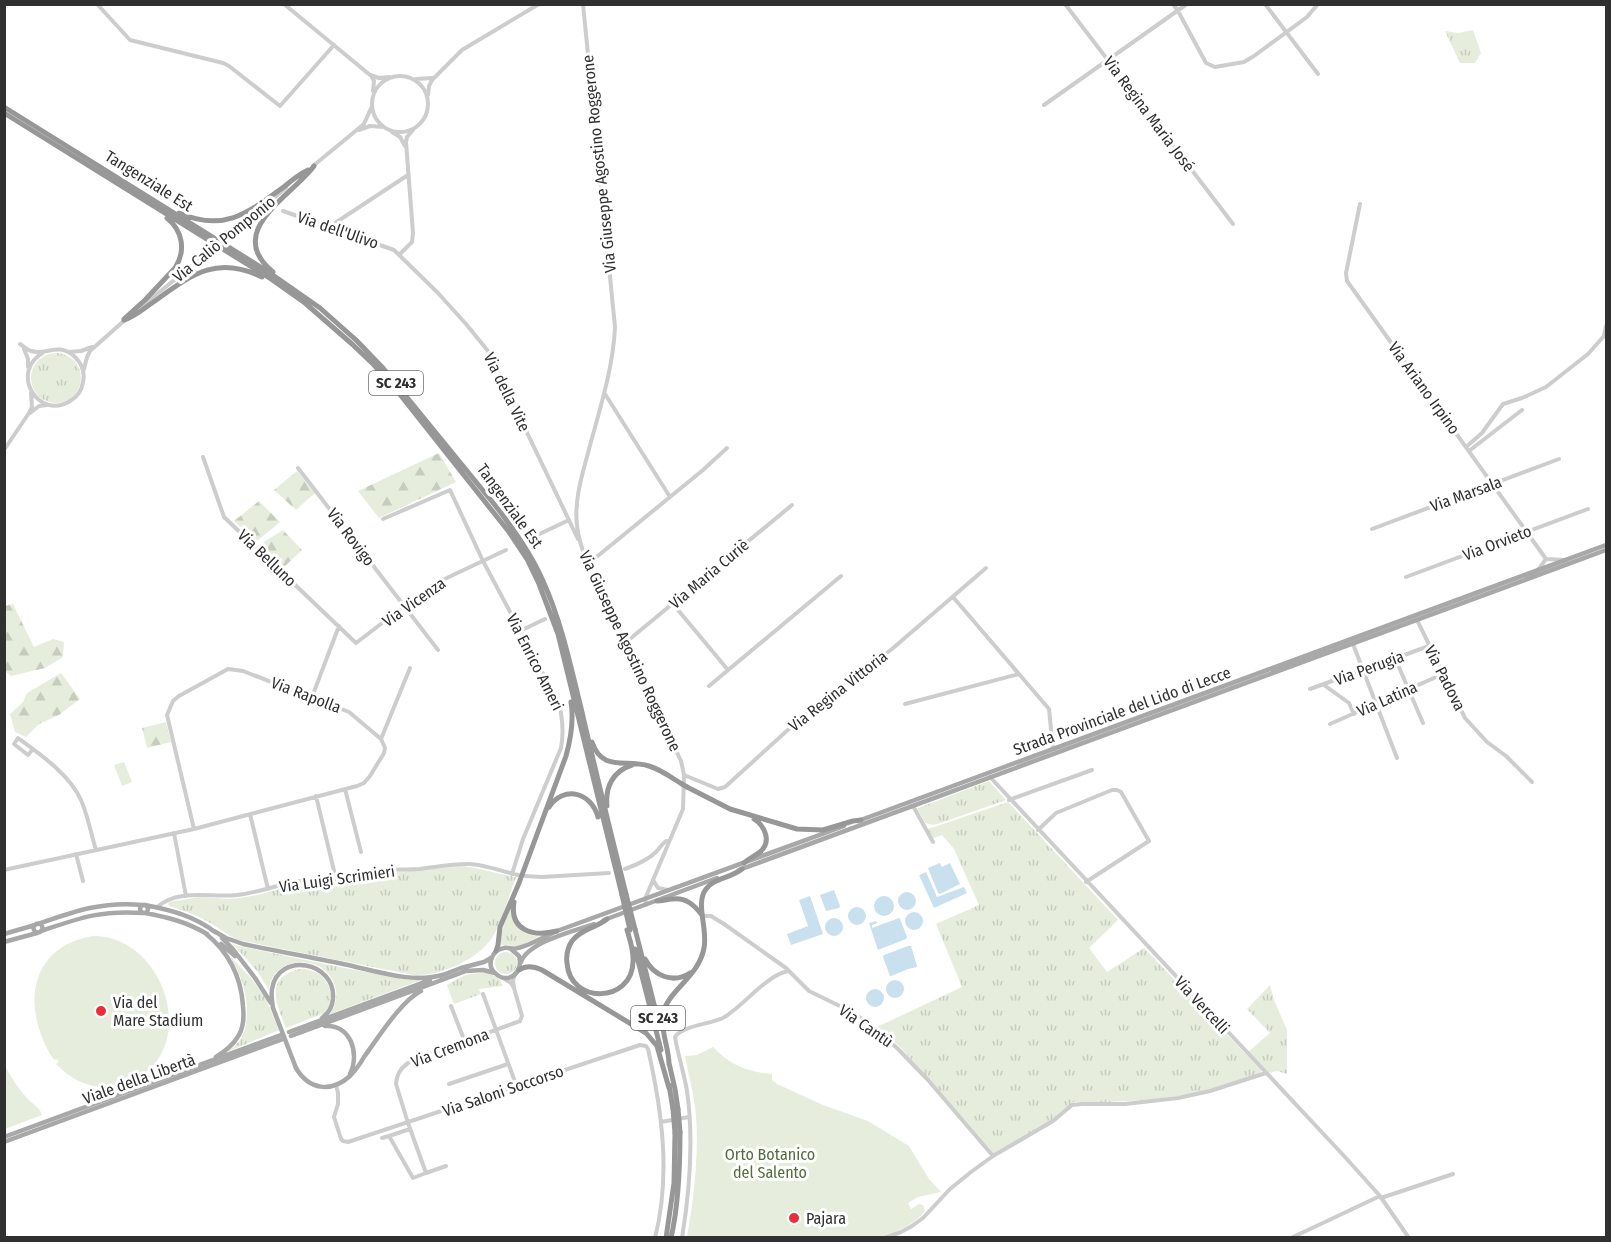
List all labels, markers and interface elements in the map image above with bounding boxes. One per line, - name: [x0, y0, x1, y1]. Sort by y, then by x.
- street label: Via Regina Maria José: [1099, 52, 1199, 176]
- street label: Via Giuseppe Agostino Roggerone: [578, 54, 620, 274]
- street label: Tangenziale Est: [102, 146, 197, 216]
- street label: Via Caliò Pomponio: [169, 192, 279, 286]
- street label: Via dell'Ulivo: [295, 207, 381, 253]
- street label: Via Ariano Irpino: [1384, 338, 1464, 438]
- street label: Via della Vite: [480, 350, 534, 435]
- road number: SC 243: [369, 371, 423, 395]
- street label: Tangenziale Est: [473, 460, 547, 553]
- street label: Via Marsala: [1428, 472, 1505, 516]
- street label: Via Rovigo: [323, 504, 379, 570]
- street label: Via Orvieto: [1460, 521, 1534, 565]
- street label: Via Belluno: [234, 525, 300, 591]
- street label: Via Maria Curiè: [665, 535, 753, 613]
- street label: Via Giuseppe Agostino Roggerone: [575, 548, 685, 754]
- street label: Via Vicenza: [379, 573, 449, 631]
- street label: Via Enrico Ameri: [502, 610, 568, 714]
- street label: Via Padova: [1420, 642, 1470, 714]
- street label: Via Regina Vittoria: [785, 646, 891, 735]
- street label: Via Perugia: [1331, 647, 1407, 689]
- street label: Strada Provinciale del Lido di Lecce: [1011, 663, 1233, 759]
- street label: Via Rapolla: [268, 673, 344, 717]
- street label: Via Latina: [1354, 677, 1420, 721]
- street label: Via Luigi Scrimieri: [278, 861, 396, 897]
- street label: Via Vercelli: [1171, 972, 1233, 1038]
- place label: Via del Mare Stadium: [113, 993, 203, 1030]
- street label: Via Cantù: [835, 1001, 897, 1051]
- marker: Via del Mare Stadium: [94, 1004, 108, 1018]
- road number: SC 243: [631, 1006, 685, 1030]
- street label: Via Cremona: [408, 1024, 492, 1072]
- street label: Viale della Libertà: [80, 1050, 198, 1108]
- street label: Via Saloni Soccorso: [440, 1061, 566, 1121]
- park label: Orto Botanico del Salento: [725, 1145, 815, 1182]
- place label: Pajara: [806, 1209, 846, 1228]
- marker: Pajara: [787, 1211, 801, 1225]

